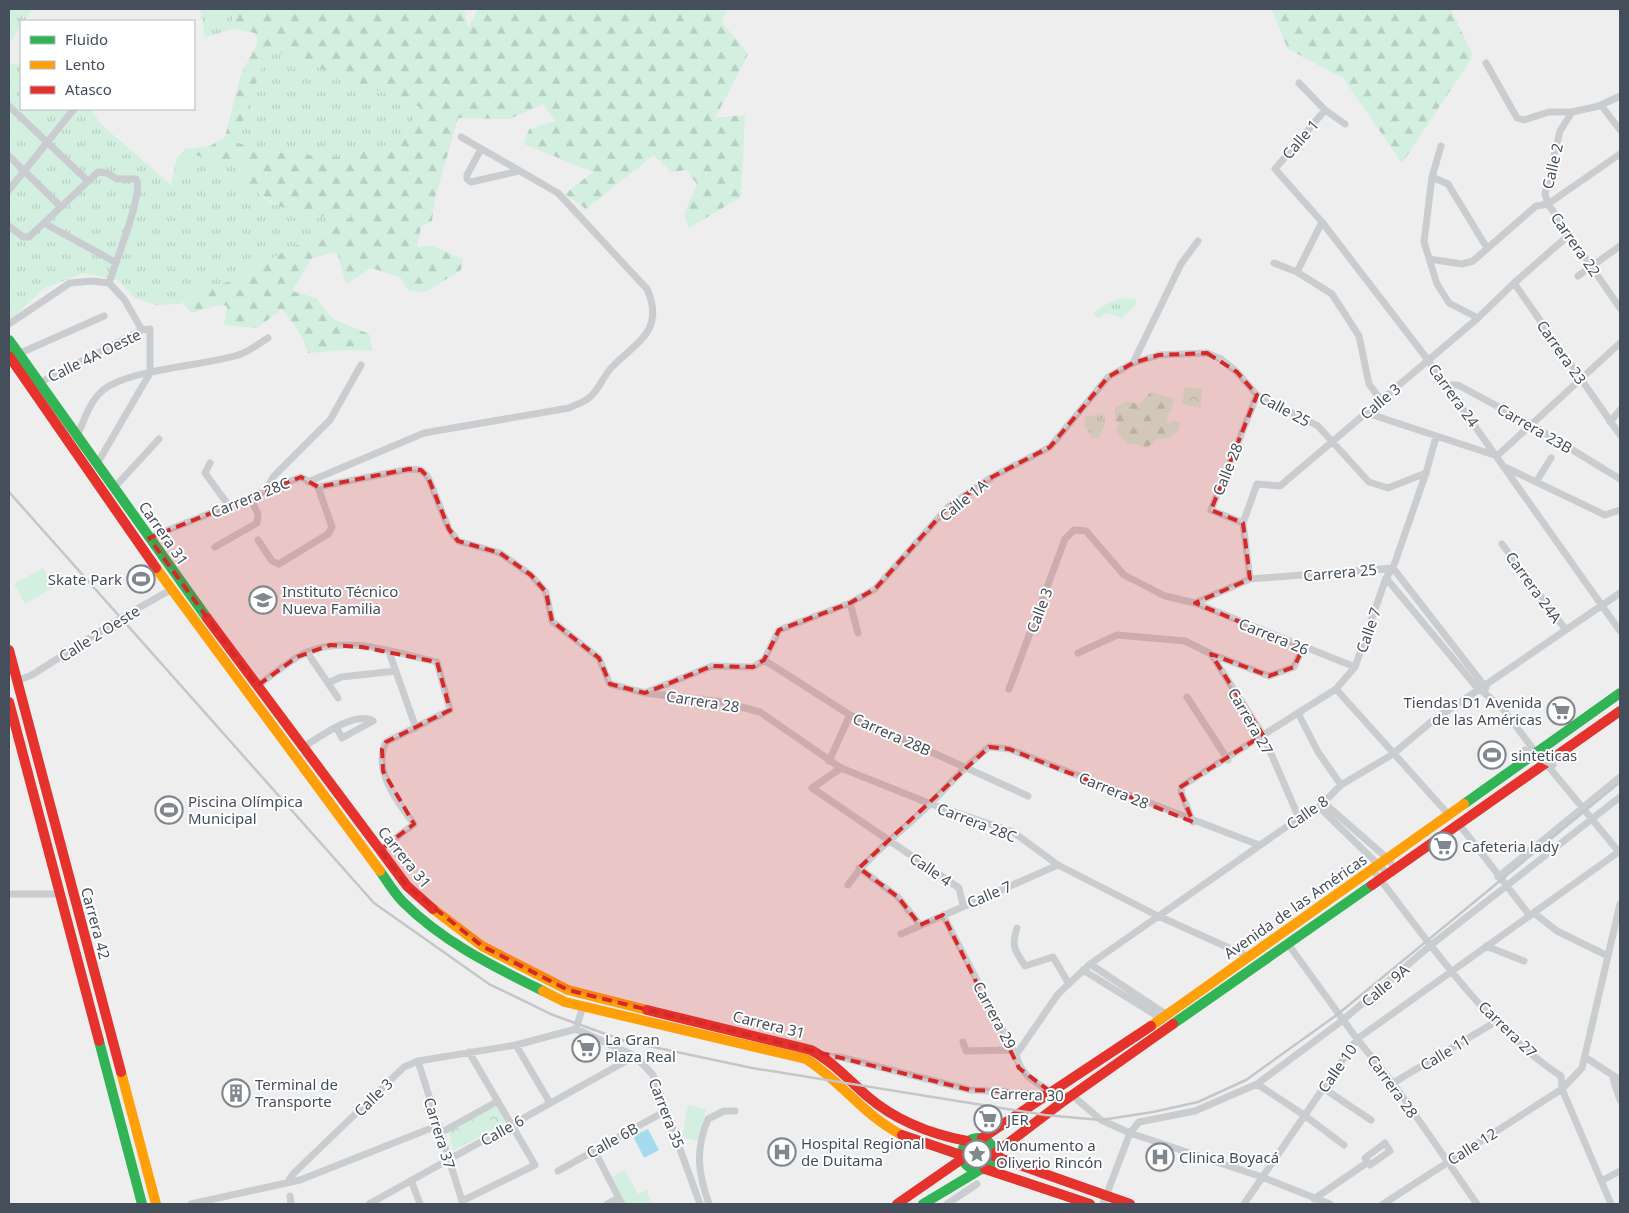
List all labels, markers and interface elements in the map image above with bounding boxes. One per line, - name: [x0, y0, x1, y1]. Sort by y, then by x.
- legend: [20, 20, 195, 110]
- text: Fluido: [65, 29, 108, 49]
- text: Lento: [65, 54, 105, 74]
- text: Atasco: [65, 79, 112, 99]
- street label: Calle 1: [1277, 115, 1323, 163]
- street label: Calle 2: [1537, 141, 1567, 191]
- street label: Carrera 22: [1547, 208, 1605, 280]
- street label: Carrera 23: [1533, 316, 1591, 388]
- street label: Calle 4A Oeste: [44, 324, 144, 386]
- street label: Carrera 24: [1424, 359, 1484, 431]
- street label: Calle 3: [1356, 378, 1404, 424]
- street label: Calle 25: [1256, 387, 1314, 431]
- street label: Carrera 23B: [1494, 398, 1576, 458]
- street label: Calle 28: [1207, 440, 1247, 498]
- street label: Carrera 28C: [208, 472, 293, 522]
- street label: Calle 1A: [935, 474, 991, 525]
- street label: Carrera 31: [135, 497, 193, 569]
- street label: Carrera 24A: [1501, 547, 1567, 627]
- street label: Carrera 25: [1302, 559, 1378, 585]
- sports icon: Skate Park: [126, 564, 156, 594]
- place label: Skate Park: [48, 569, 122, 589]
- place label: Instituto Técnico Nueva Familia: [282, 581, 398, 618]
- school or university icon: Instituto Técnico Nueva Familia: [248, 585, 278, 615]
- street label: Calle 3: [1021, 585, 1057, 635]
- street label: Calle 2 Oeste: [55, 600, 143, 666]
- street label: Calle 7: [1351, 605, 1385, 655]
- street label: Carrera 26: [1236, 613, 1312, 659]
- street label: Carrera 27: [1224, 684, 1278, 758]
- street label: Carrera 28: [665, 685, 741, 717]
- place label: Tiendas D1 Avenida de las Américas: [1403, 692, 1542, 729]
- supermarket icon: Tiendas D1 Avenida de las Américas: [1546, 696, 1576, 726]
- street label: Carrera 28B: [850, 708, 934, 760]
- sports icon: sinteticas: [1477, 740, 1507, 770]
- place label: sinteticas: [1511, 745, 1577, 765]
- street label: Carrera 28: [1076, 767, 1152, 813]
- street label: Calle 8: [1282, 790, 1332, 834]
- place label: Piscina Olímpica Municipal: [188, 791, 303, 828]
- sports icon: Piscina Olímpica Municipal: [154, 795, 184, 825]
- street label: Carrera 28C: [935, 798, 1020, 846]
- street label: Carrera 31: [374, 822, 436, 892]
- supermarket icon: Cafeteria lady: [1428, 831, 1458, 861]
- place label: Cafeteria lady: [1462, 836, 1559, 856]
- street label: Calle 4: [906, 848, 956, 891]
- street label: Avenida de las Américas: [1220, 849, 1370, 963]
- street label: Calle 7: [964, 876, 1014, 912]
- street label: Carrera 42: [77, 885, 115, 961]
- street label: Calle 9A: [1357, 959, 1413, 1011]
- street label: Carrera 29: [969, 978, 1021, 1052]
- street label: Carrera 27: [1474, 996, 1542, 1062]
- street label: Carrera 31: [731, 1005, 807, 1043]
- place label: La Gran Plaza Real: [605, 1029, 676, 1066]
- street label: Calle 11: [1416, 1029, 1474, 1075]
- supermarket icon: La Gran Plaza Real: [571, 1033, 601, 1063]
- street label: Calle 10: [1313, 1040, 1361, 1096]
- street label: Carrera 28: [1363, 1050, 1423, 1122]
- place label: Terminal de Transporte: [255, 1074, 338, 1111]
- street label: Calle 3: [349, 1074, 397, 1120]
- street label: Carrera 35: [644, 1075, 690, 1151]
- building icon: Terminal de Transporte: [221, 1078, 251, 1108]
- street label: Carrera 30: [990, 1083, 1064, 1105]
- street label: Carrera 37: [420, 1095, 460, 1171]
- supermarket icon: JER: [973, 1104, 1003, 1134]
- place label: JER: [1005, 1109, 1029, 1129]
- street label: Calle 6: [477, 1110, 527, 1150]
- street label: Calle 6B: [583, 1118, 641, 1162]
- street label: Calle 12: [1443, 1123, 1501, 1169]
- place label: Hospital Regional de Duitama: [801, 1133, 925, 1170]
- place label: Monumento a Oliverio Rincón: [996, 1135, 1103, 1172]
- hospital icon: Hospital Regional de Duitama: [767, 1137, 797, 1167]
- place icon: Monumento a Oliverio Rincón: [962, 1139, 992, 1169]
- hospital icon: Clinica Boyacá: [1145, 1142, 1175, 1172]
- place label: Clinica Boyacá: [1179, 1147, 1279, 1167]

